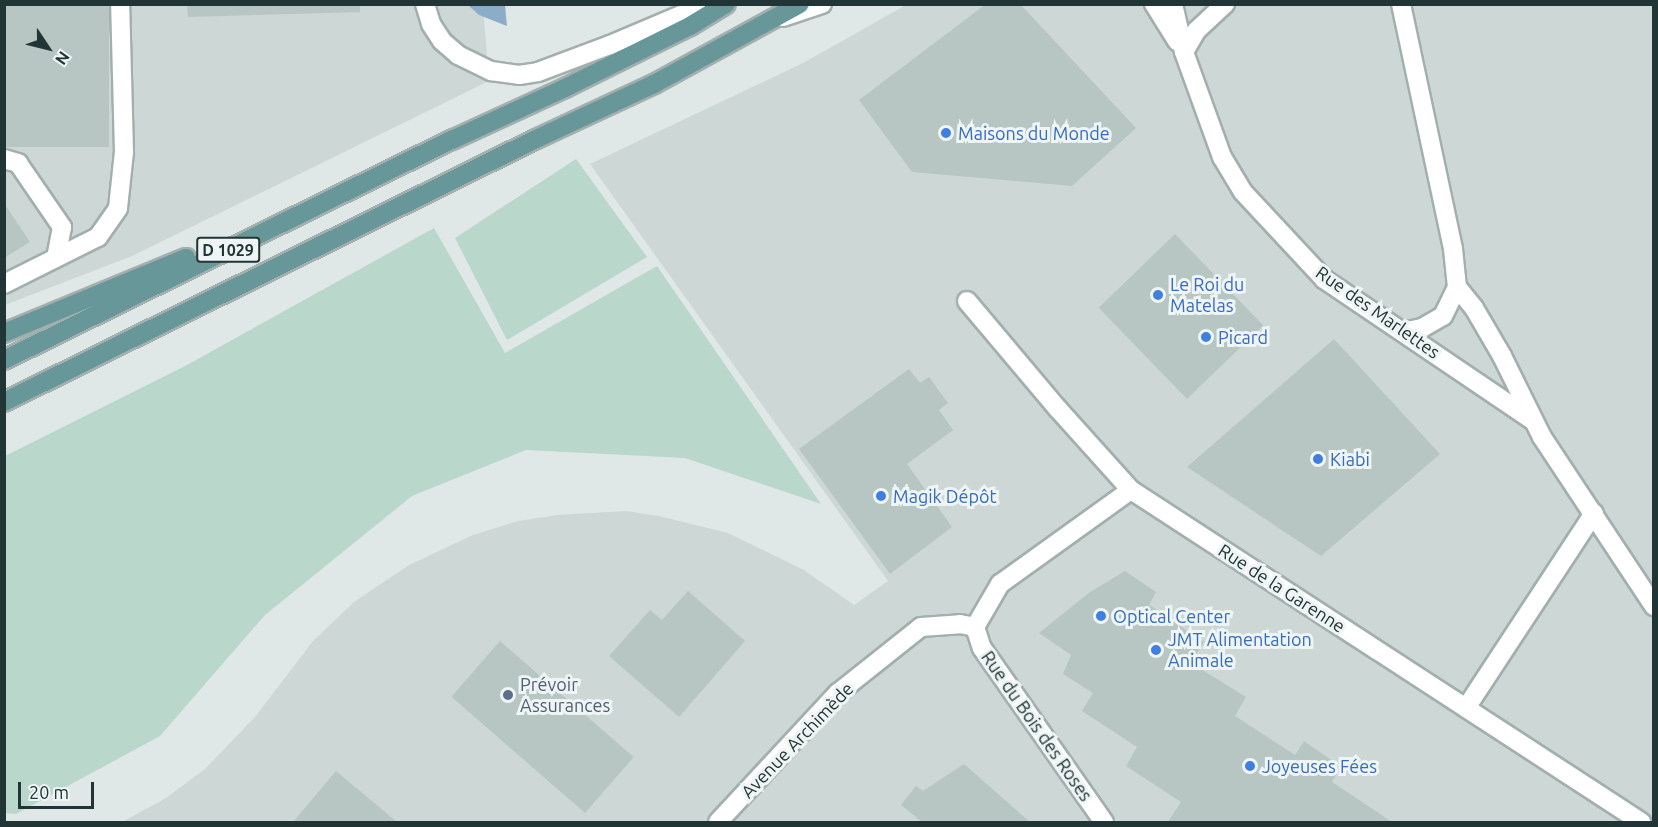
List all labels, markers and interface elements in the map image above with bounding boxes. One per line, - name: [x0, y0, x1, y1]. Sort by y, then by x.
- north arrow: [18, 18, 78, 78]
- text: N: [52, 48, 74, 68]
- place label: Maisons du Monde: [958, 122, 1110, 144]
- marker: Maisons du Monde: [939, 126, 953, 140]
- road number: D 1029: [195, 237, 261, 263]
- street label: Rue des Marlettes: [1312, 261, 1444, 363]
- place label: Le Roi du Matelas: [1170, 274, 1244, 316]
- marker: Le Roi du Matelas: [1151, 288, 1165, 302]
- place label: Picard: [1218, 326, 1268, 348]
- marker: Picard: [1199, 330, 1213, 344]
- place label: Kiabi: [1330, 448, 1370, 470]
- marker: Kiabi: [1311, 452, 1325, 466]
- place label: Magik Dépôt: [893, 485, 997, 507]
- marker: Magik Dépôt: [874, 489, 888, 503]
- street label: Rue de la Garenne: [1215, 539, 1349, 637]
- place label: Optical Center: [1113, 605, 1230, 627]
- marker: Optical Center: [1094, 609, 1108, 623]
- place label: JMT Alimentation Animale: [1168, 629, 1312, 672]
- marker: JMT Alimentation Animale: [1149, 643, 1163, 657]
- street label: Rue du Bois des Roses: [977, 647, 1097, 805]
- place label: Prévoir Assurances: [520, 674, 610, 716]
- street label: Avenue Archimède: [736, 678, 858, 802]
- marker: Prévoir Assurances: [501, 688, 515, 702]
- place label: Joyeuses Fées: [1262, 755, 1377, 777]
- marker: Joyeuses Fées: [1243, 759, 1257, 773]
- scale bar: [21, 770, 98, 808]
- text: 20 m: [29, 782, 69, 802]

